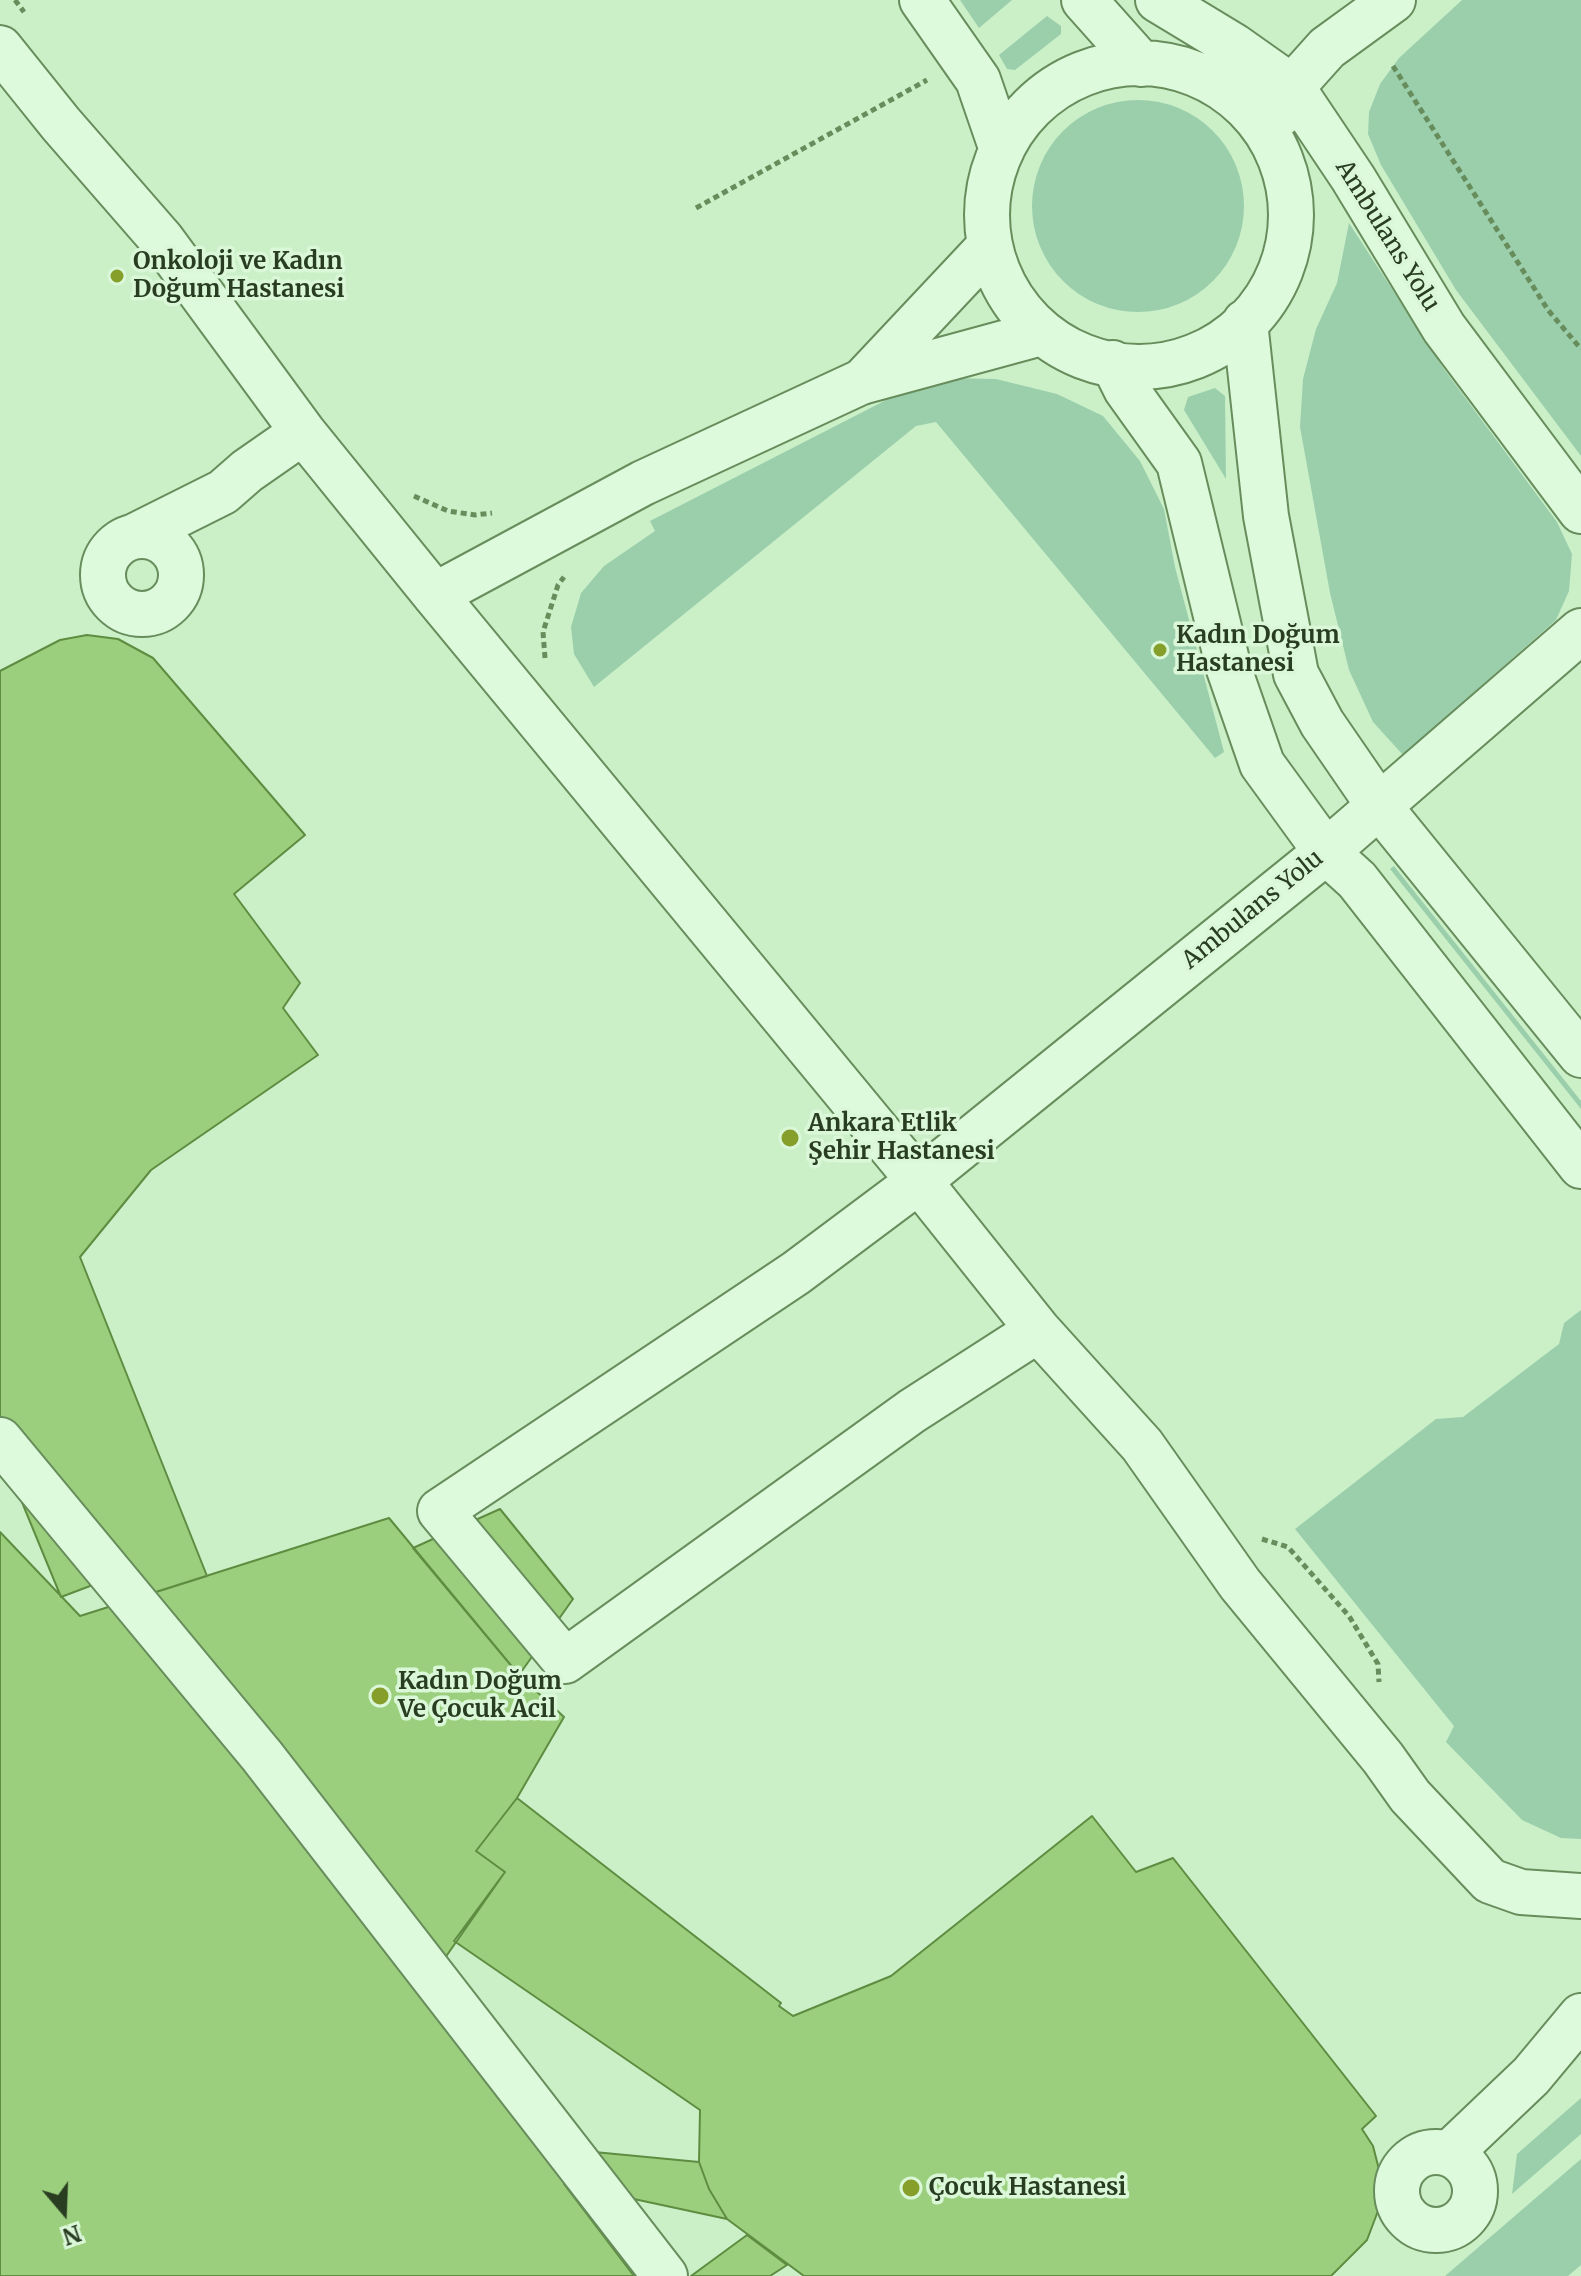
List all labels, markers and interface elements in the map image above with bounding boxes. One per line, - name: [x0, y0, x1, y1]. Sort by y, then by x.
- street label: Ambulans Yolu: [1329, 155, 1445, 317]
- place label: Onkoloji ve Kadın Doğum Hastanesi: [133, 248, 344, 304]
- marker: Onkoloji ve Kadın Doğum Hastanesi: [108, 267, 126, 285]
- place label: Kadın Doğum Hastanesi: [1176, 622, 1340, 678]
- marker: Kadın Doğum Hastanesi: [1151, 641, 1169, 659]
- street label: Ambulans Yolu: [1177, 844, 1329, 976]
- place label: Ankara Etlik Şehir Hastanesi: [808, 1110, 995, 1166]
- marker: Ankara Etlik Şehir Hastanesi: [779, 1127, 801, 1149]
- place label: Kadın Doğum Ve Çocuk Acil: [398, 1668, 562, 1724]
- marker: Kadın Doğum Ve Çocuk Acil: [369, 1685, 391, 1707]
- north arrow: [24, 2172, 104, 2252]
- place label: Çocuk Hastanesi: [929, 2174, 1126, 2202]
- marker: Çocuk Hastanesi: [900, 2177, 922, 2199]
- text: N: [59, 2219, 85, 2251]

